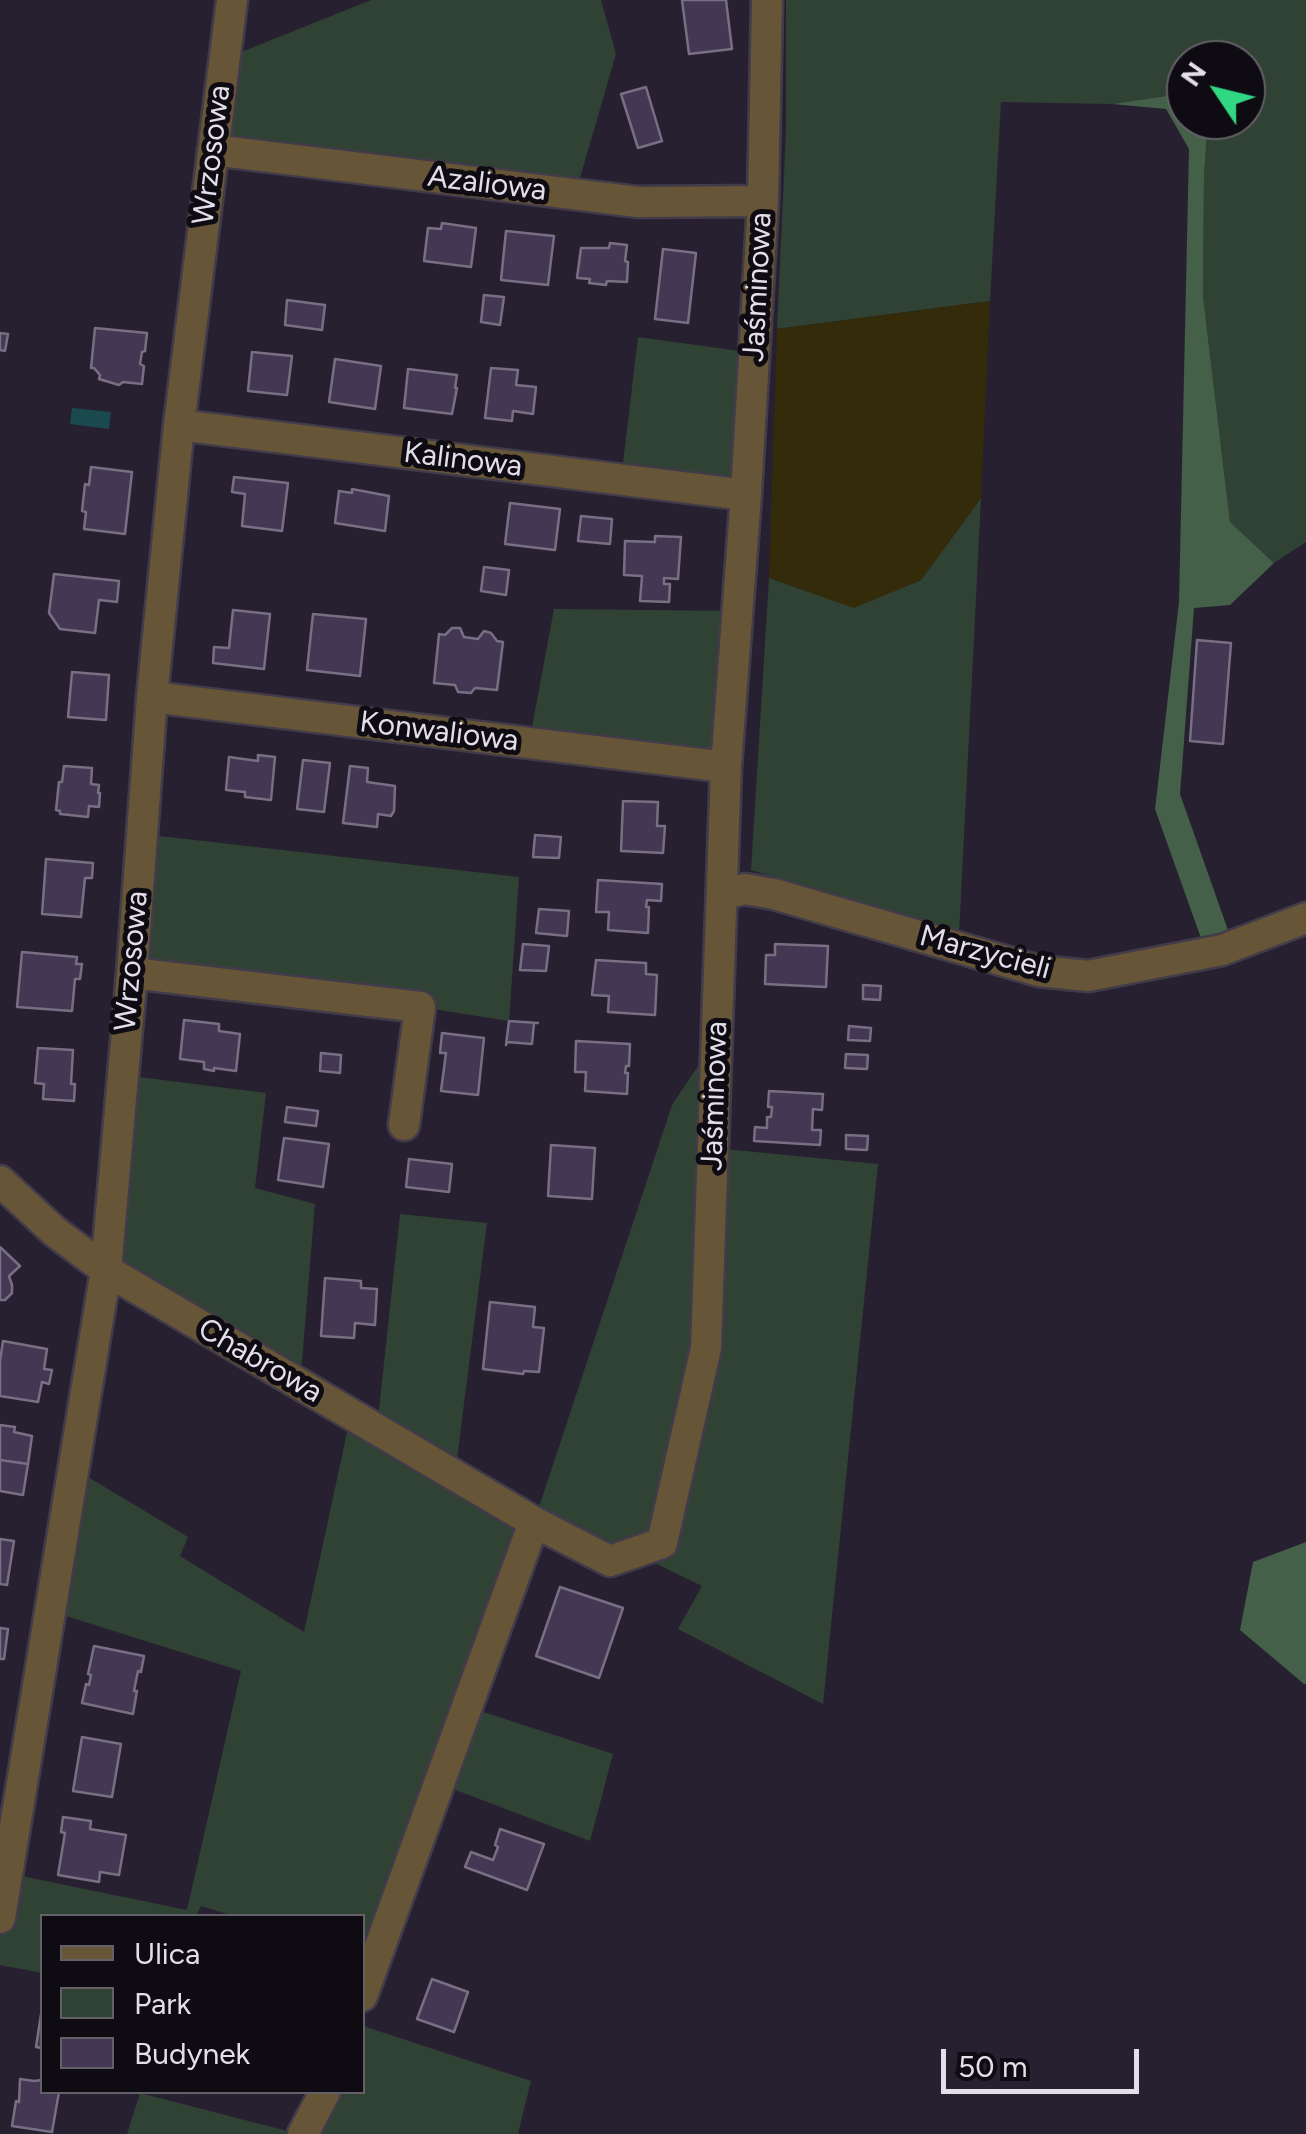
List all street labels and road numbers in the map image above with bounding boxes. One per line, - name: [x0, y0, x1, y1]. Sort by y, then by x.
- street label: Wrzosowa: [186, 83, 238, 227]
- street label: Azaliowa: [426, 159, 548, 209]
- street label: Jaśminowa: [736, 211, 780, 363]
- street label: Kalinowa: [402, 435, 524, 485]
- street label: Konwaliowa: [358, 704, 520, 760]
- street label: Wrzosowa: [108, 889, 156, 1033]
- street label: Marzycieli: [916, 918, 1054, 988]
- street label: Jaśminowa: [694, 1021, 736, 1171]
- street label: Chabrowa: [192, 1311, 328, 1411]

